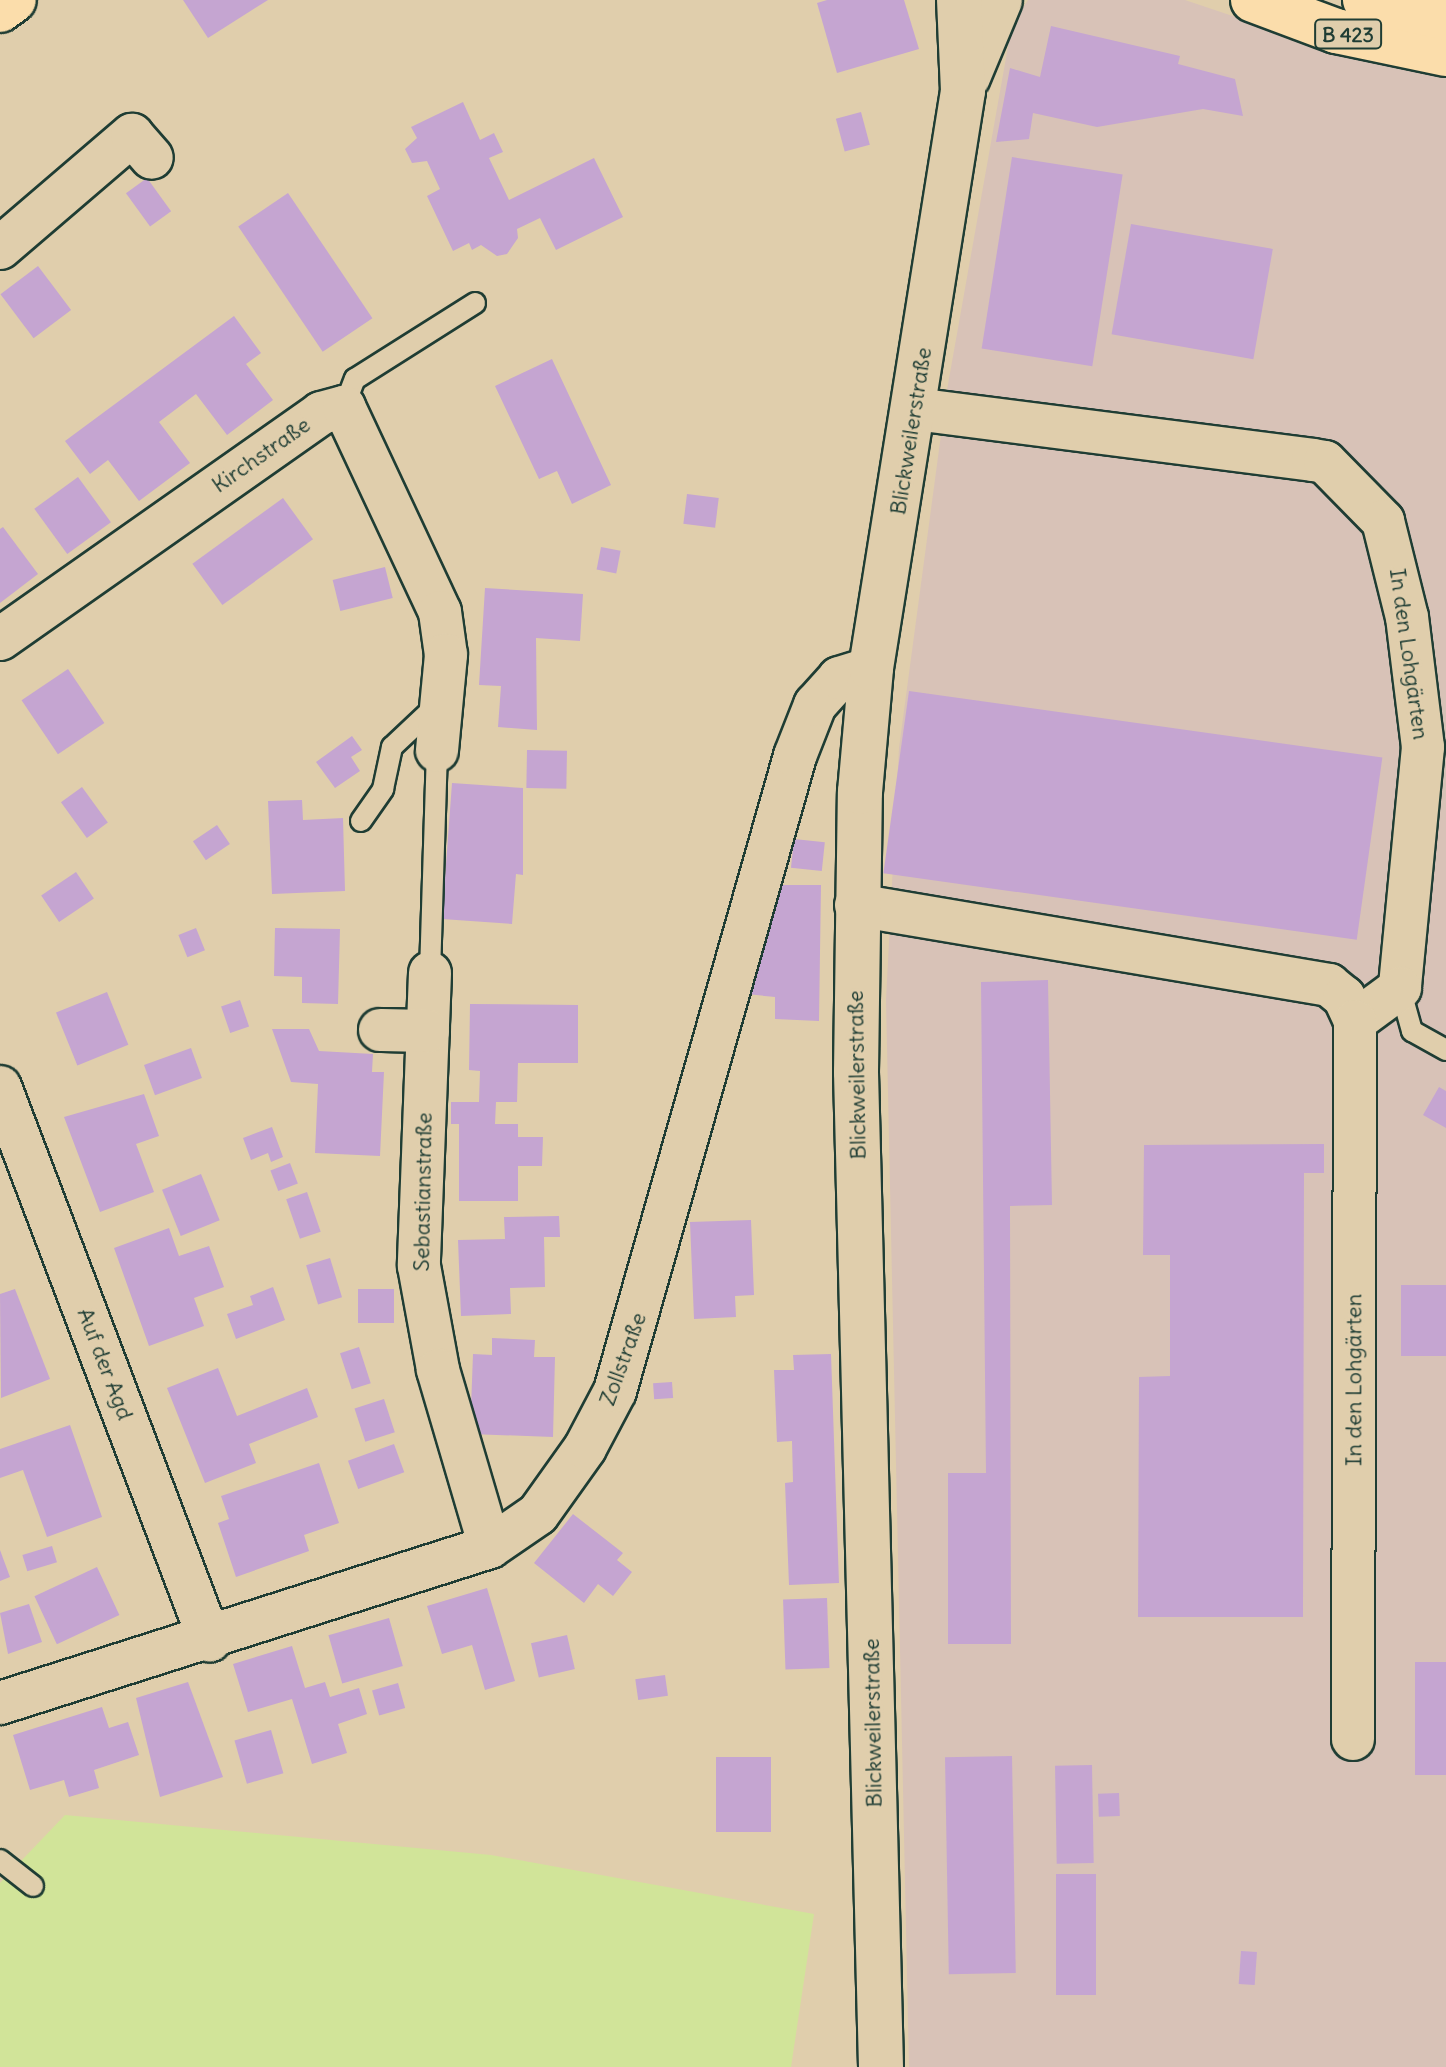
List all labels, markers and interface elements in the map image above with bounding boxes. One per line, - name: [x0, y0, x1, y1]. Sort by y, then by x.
- road number: B 423: [1314, 18, 1382, 50]
- street label: Blickweilerstraße: [885, 345, 937, 517]
- street label: Kirchstraße: [207, 412, 315, 498]
- street label: In den Lohgärten: [1384, 567, 1434, 741]
- street label: Blickweilerstraße: [842, 990, 872, 1160]
- street label: Sebastianstraße: [408, 1112, 438, 1272]
- street label: In den Lohgärten: [1341, 1294, 1367, 1466]
- street label: Auf der Agd: [72, 1304, 138, 1424]
- street label: Zollstraße: [594, 1309, 652, 1409]
- street label: Blickweilerstraße: [858, 1638, 888, 1808]

